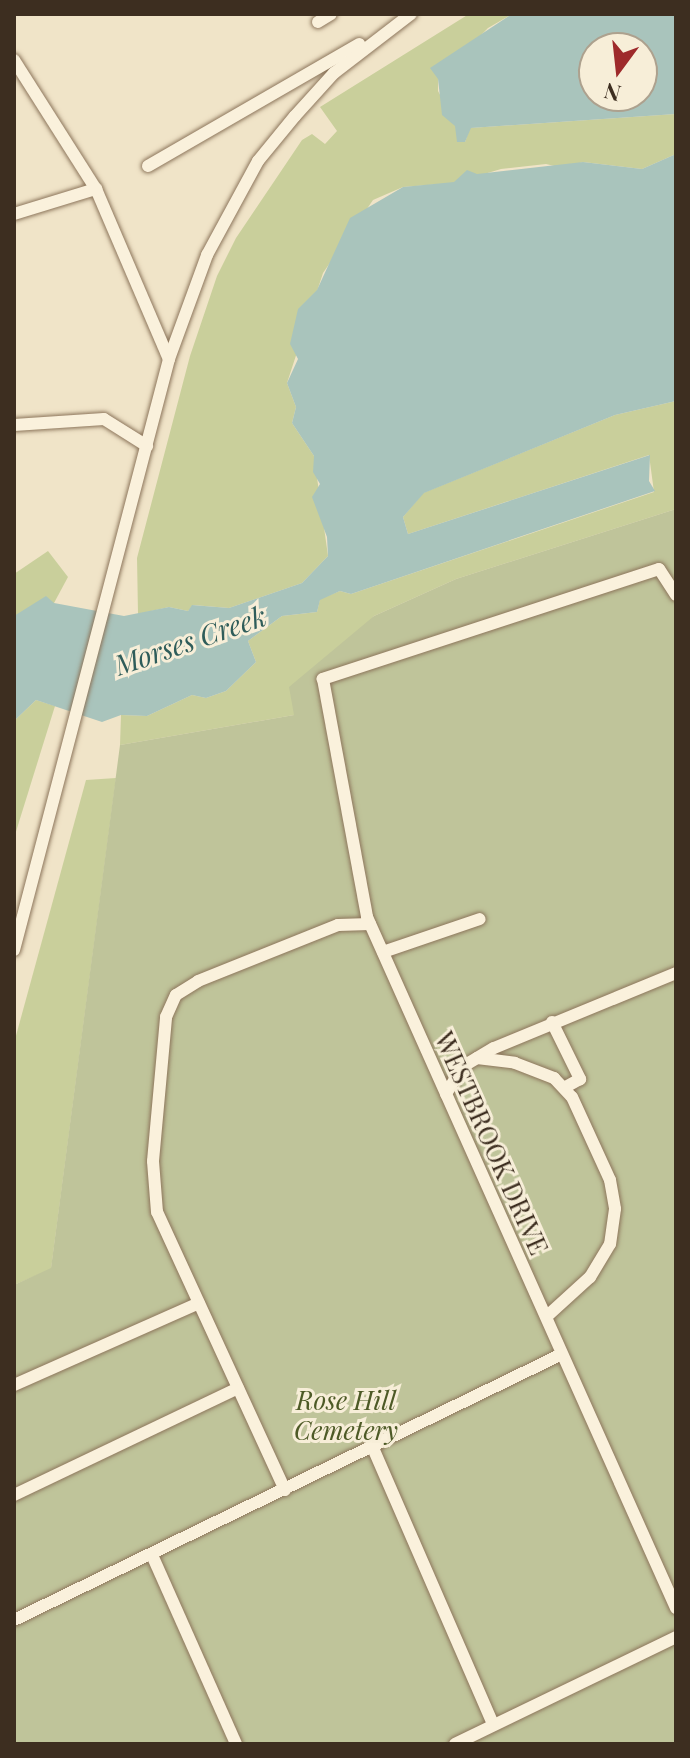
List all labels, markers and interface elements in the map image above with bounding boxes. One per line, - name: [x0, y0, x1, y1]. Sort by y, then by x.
- north arrow: [578, 32, 658, 112]
- text: N: [601, 77, 624, 110]
- water label: Morses Creek: [110, 598, 270, 682]
- street label: WESTBROOK DRIVE: [429, 1027, 555, 1259]
- park label: Rose Hill Cemetery: [294, 1384, 398, 1446]

